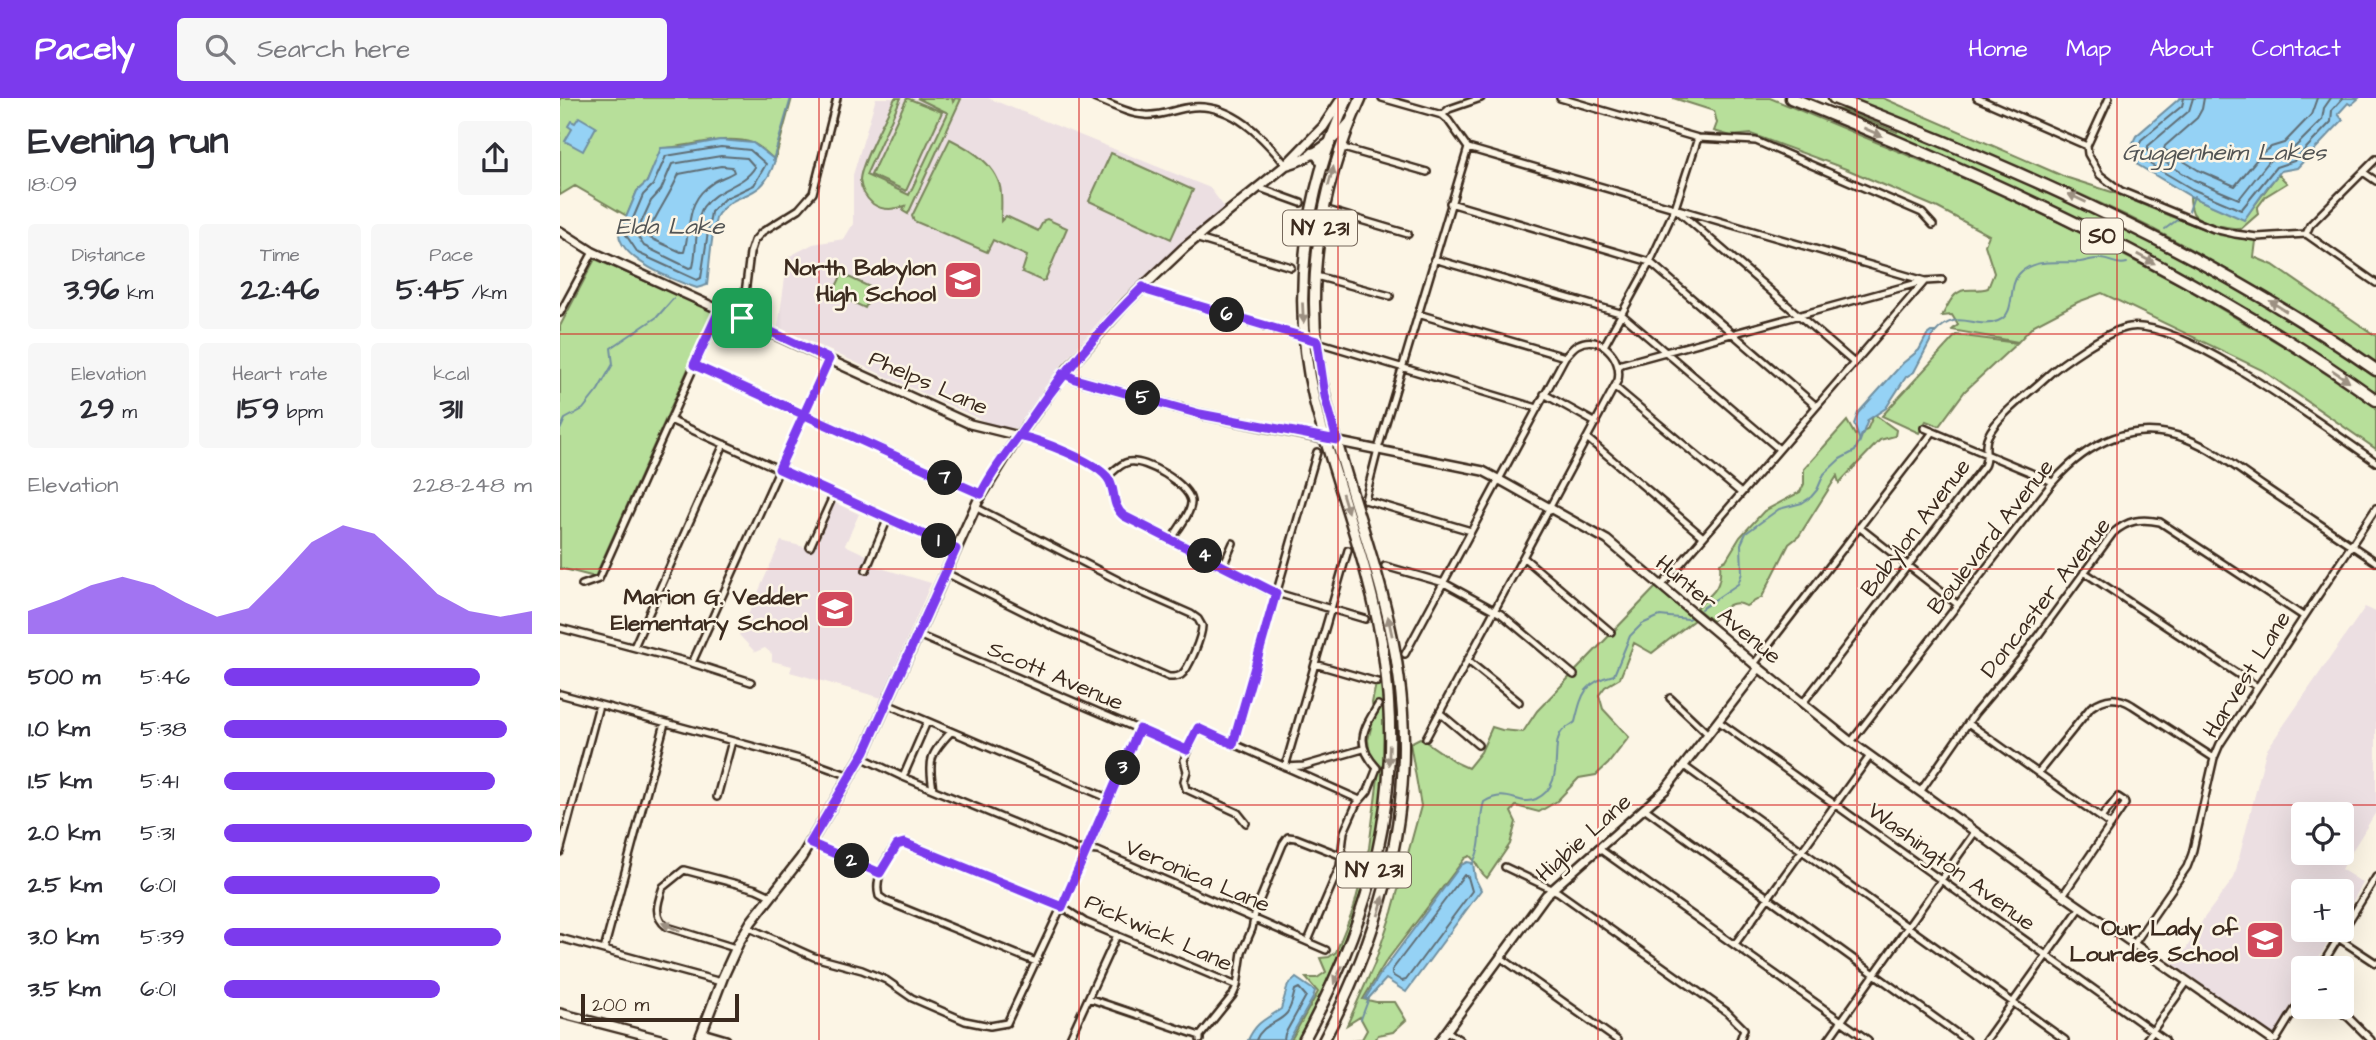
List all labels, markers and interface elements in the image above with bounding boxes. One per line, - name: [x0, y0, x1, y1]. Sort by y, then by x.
- search box: [177, 18, 667, 81]
- text: Pacely: [35, 26, 135, 72]
- icon: search: [201, 30, 239, 68]
- text: Search here: [257, 31, 410, 67]
- text: Home: [1968, 32, 2028, 66]
- text: Map: [2066, 32, 2111, 66]
- text: About: [2149, 32, 2214, 66]
- text: Contact: [2252, 32, 2341, 66]
- text: Evening run: [28, 116, 229, 168]
- button: share: [458, 121, 532, 195]
- one-way arrow: [1863, 126, 1883, 138]
- water label: Guggenheim Lakes: [2122, 136, 2328, 171]
- one-way arrow: [1327, 165, 1337, 186]
- text: 18:09: [28, 168, 77, 200]
- one-way arrow: [2067, 193, 2087, 204]
- water label: Elda Lake: [616, 210, 725, 244]
- road number: NY 231: [1283, 211, 1357, 246]
- road number: SO: [2081, 218, 2123, 254]
- text: Distance: [72, 242, 146, 269]
- text: Time: [260, 242, 300, 269]
- text: Pace: [429, 242, 473, 269]
- place label: North Babylon High School: [784, 252, 936, 311]
- one-way arrow: [2136, 253, 2156, 265]
- school or university icon: North Babylon High School: [942, 259, 984, 301]
- text: 3.96: [64, 269, 119, 311]
- text: 22:46: [241, 269, 319, 311]
- text: 5:45: [396, 269, 464, 311]
- text: km: [119, 280, 153, 307]
- text: /km: [464, 280, 507, 307]
- pin: [712, 288, 772, 348]
- pin: 6: [1210, 298, 1244, 332]
- icon: arrive: [723, 299, 761, 337]
- one-way arrow: [2268, 299, 2287, 312]
- text: 6: [1221, 301, 1232, 328]
- one-way arrow: [1298, 302, 1309, 324]
- street label: Phelps Lane: [864, 342, 993, 423]
- text: Elevation: [71, 361, 146, 388]
- text: Heart rate: [232, 361, 328, 388]
- text: kcal: [433, 361, 470, 388]
- one-way arrow: [2332, 369, 2350, 383]
- pin: 5: [1126, 380, 1160, 416]
- text: 5: [1136, 384, 1149, 411]
- text: 29: [80, 388, 115, 430]
- text: 159: [237, 388, 279, 430]
- text: 311: [440, 388, 463, 430]
- text: m: [115, 399, 137, 426]
- text: bpm: [279, 399, 323, 426]
- street label: Babylon Avenue: [1853, 452, 1979, 604]
- street label: Boulevard Avenue: [1920, 452, 2062, 621]
- pin: 7: [928, 460, 962, 496]
- text: 7: [939, 464, 950, 491]
- text: Elevation: [28, 469, 119, 501]
- text: 228–248 m: [413, 469, 532, 501]
- one-way arrow: [1340, 493, 1350, 514]
- street label: Doncaster Avenue: [1973, 511, 2119, 685]
- pin: 1: [922, 524, 956, 558]
- text: 1: [937, 527, 940, 554]
- pin: 4: [1188, 538, 1222, 574]
- text: 4: [1198, 542, 1211, 569]
- street label: Hunter Avenue: [1649, 548, 1788, 672]
- place label: Marion G. Vedder Elementary School: [611, 581, 808, 641]
- school or university icon: Marion G. Vedder Elementary School: [814, 588, 856, 630]
- street label: Harvest Lane: [2195, 605, 2299, 744]
- one-way arrow: [1385, 615, 1396, 637]
- street label: Scott Avenue: [983, 633, 1129, 719]
- text: 500 m: [28, 661, 100, 693]
- text: 5:46: [140, 661, 190, 693]
- text: 1.0 km: [28, 713, 90, 745]
- text: 5:38: [140, 713, 187, 745]
- one-way arrow: [1384, 744, 1395, 766]
- pin: 3: [1106, 750, 1140, 786]
- text: 3: [1118, 754, 1127, 781]
- text: 1.5 km: [28, 765, 92, 797]
- text: 5:41: [140, 765, 179, 797]
- street label: Higbie Lane: [1529, 786, 1639, 890]
- street label: Washington Avenue: [1860, 795, 2042, 940]
- map controls: [2291, 802, 2354, 1019]
- button: locate: [2291, 802, 2354, 865]
- text: 2.0 km: [28, 817, 100, 849]
- text: 5:31: [140, 817, 175, 849]
- street label: Veronica Lane: [1120, 831, 1275, 921]
- pin: 2: [834, 844, 870, 878]
- text: 2: [846, 847, 857, 874]
- road number: NY 231: [1337, 852, 1411, 888]
- text: 2.5 km: [28, 869, 102, 901]
- text: 6:01: [140, 869, 176, 901]
- button: +: [2291, 879, 2354, 942]
- street label: Pickwick Lane: [1080, 886, 1237, 980]
- one-way arrow: [1376, 895, 1386, 916]
- place label: Our Lady of Lourdes School: [2070, 912, 2239, 970]
- school or university icon: Our Lady of Lourdes School: [2244, 919, 2286, 961]
- text: 3.0 km: [28, 921, 99, 953]
- text: 5:39: [140, 921, 185, 953]
- one-way arrow: [660, 921, 681, 932]
- button: −: [2291, 956, 2354, 1019]
- one-way arrow: [1332, 965, 1343, 985]
- text: 3.5 km: [28, 973, 100, 1005]
- text: 6:01: [140, 973, 176, 1005]
- scale bar: [581, 991, 738, 1023]
- text: 200 m: [592, 992, 649, 1019]

